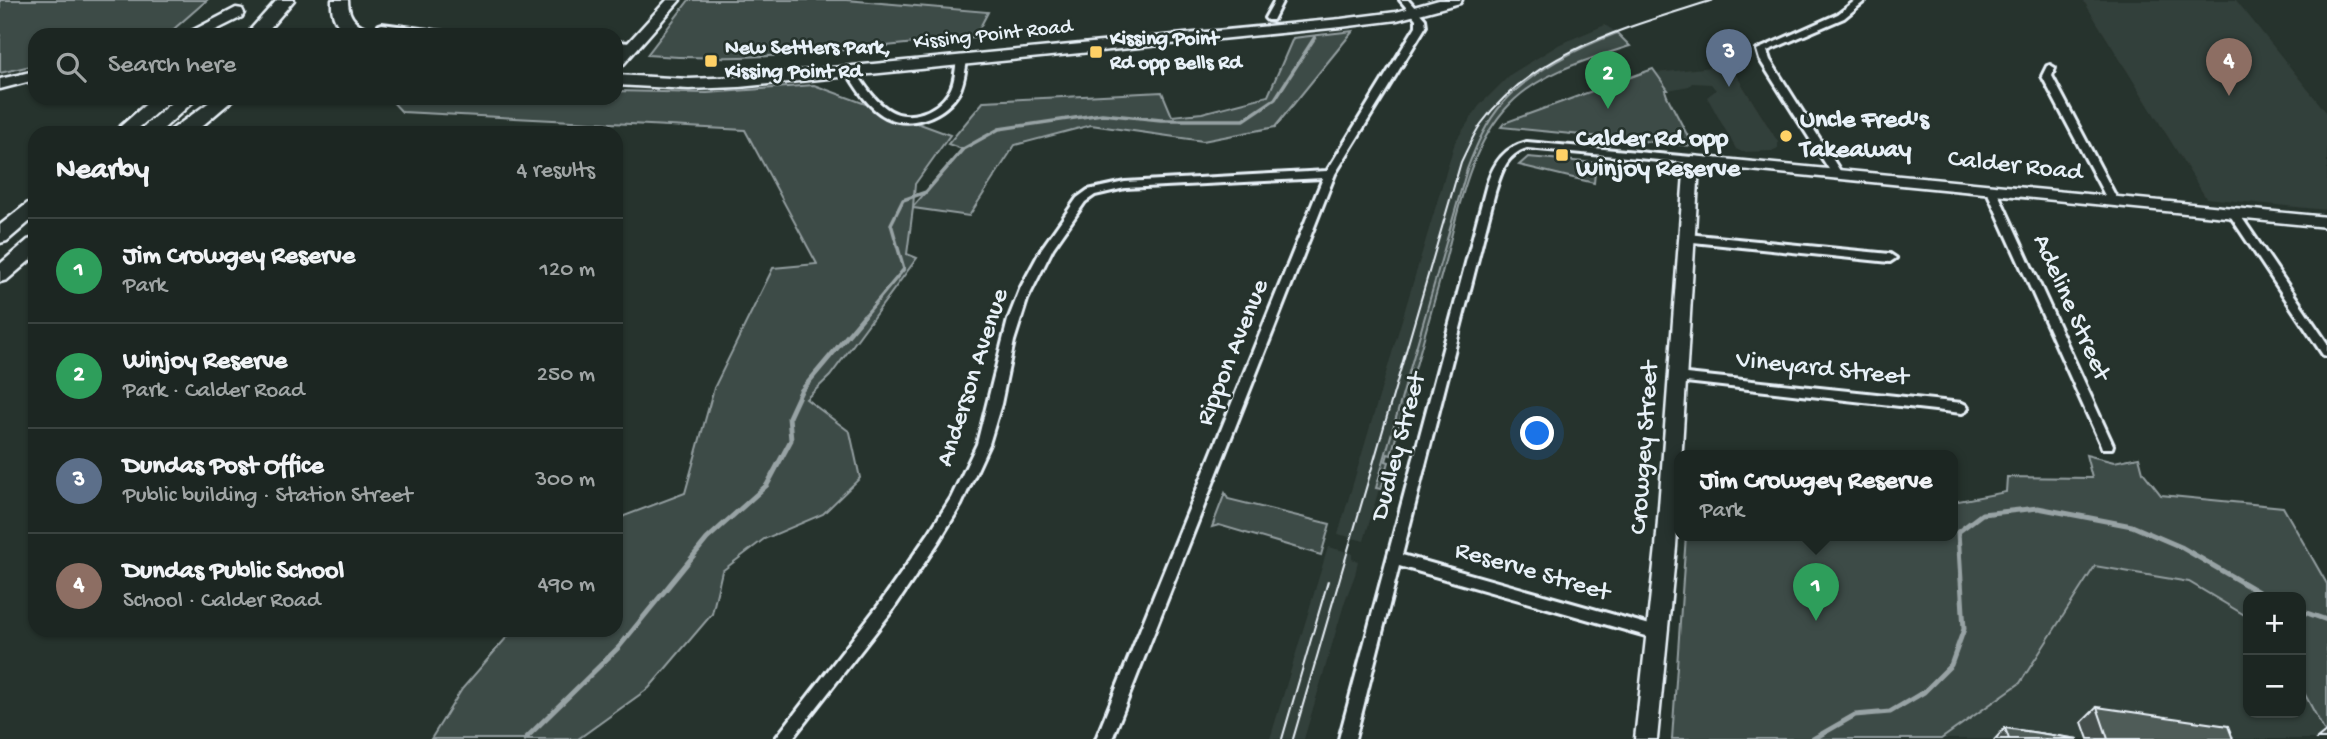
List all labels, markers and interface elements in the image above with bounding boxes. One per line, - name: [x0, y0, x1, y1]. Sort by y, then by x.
- street label: Kissing Point Road: [912, 15, 1075, 57]
- search box: [28, 28, 623, 105]
- place label: Kissing Point Rd opp Bells Rd: [1109, 28, 1244, 77]
- pin: 3: [1706, 29, 1752, 87]
- place label: New Settlers Park, Kissing Point Rd: [724, 37, 891, 86]
- pin: 4: [2206, 38, 2252, 96]
- marker: Kissing Point Rd opp Bells Rd: [1088, 44, 1104, 60]
- icon: search: [52, 48, 90, 86]
- text: Search here: [108, 51, 236, 82]
- pin: 2: [1585, 51, 1631, 109]
- marker: New Settlers Park, Kissing Point Rd: [703, 53, 719, 69]
- place label: Uncle Fred's Takeaway: [1798, 106, 1930, 167]
- place label: Calder Rd opp Winjoy Reserve: [1575, 125, 1742, 186]
- marker: Uncle Fred's Takeaway: [1778, 128, 1794, 144]
- street label: Calder Road: [1946, 145, 2086, 190]
- marker: Calder Rd opp Winjoy Reserve: [1554, 147, 1570, 163]
- text: Nearby: [56, 154, 149, 189]
- text: 4 results: [516, 158, 595, 185]
- street label: Adeline Street: [2024, 230, 2117, 388]
- text: Jim Crowgey Reserve: [123, 242, 355, 273]
- text: 1: [74, 257, 84, 284]
- text: 120 m: [540, 257, 595, 284]
- text: Park: [123, 273, 167, 300]
- street label: Rippon Avenue: [1191, 275, 1278, 431]
- street label: Anderson Avenue: [931, 285, 1018, 471]
- street label: Vineyard Street: [1733, 345, 1912, 395]
- text: Winjoy Reserve: [123, 347, 287, 378]
- street label: Crowgey Street: [1624, 358, 1668, 536]
- text: 2: [73, 362, 85, 389]
- text: 250 m: [537, 362, 595, 389]
- street label: Dudley Street: [1365, 367, 1435, 526]
- text: Park · Calder Road: [123, 378, 304, 405]
- your location: [1520, 416, 1554, 450]
- popup: [1674, 450, 1958, 541]
- text: Dundas Post Office: [123, 452, 324, 483]
- text: 3: [73, 467, 85, 494]
- text: 300 m: [535, 467, 595, 494]
- text: Jim Crowgey Reserve: [1700, 467, 1932, 498]
- text: Public building · Station Street: [123, 483, 412, 510]
- text: Park: [1700, 498, 1744, 525]
- street label: Reserve Street: [1451, 536, 1615, 611]
- text: Dundas Public School: [123, 557, 344, 588]
- pin: 1: [1793, 563, 1839, 621]
- text: 4: [74, 572, 84, 599]
- text: 490 m: [538, 572, 595, 599]
- text: School · Calder Road: [123, 588, 320, 615]
- map controls: [2243, 592, 2306, 718]
- button: +: [2243, 592, 2306, 655]
- button: −: [2243, 655, 2306, 718]

